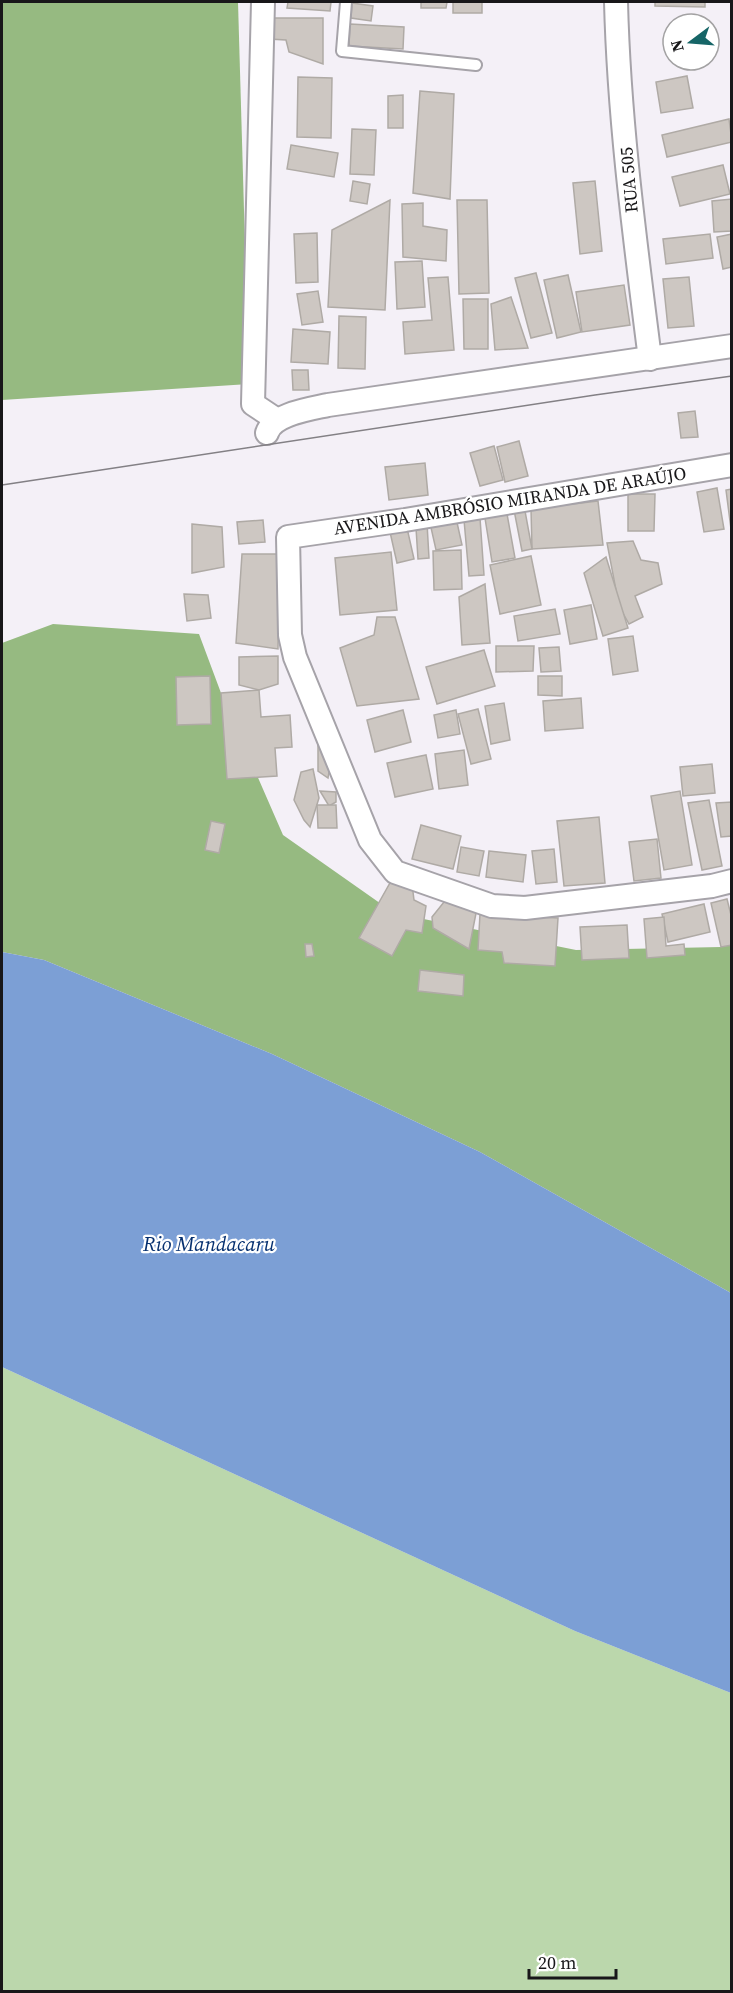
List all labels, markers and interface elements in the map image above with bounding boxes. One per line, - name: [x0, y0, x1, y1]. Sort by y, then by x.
- north arrow: [661, 12, 721, 72]
- text: N: [664, 37, 689, 55]
- street label: RUA 505: [613, 146, 644, 214]
- street label: AVENIDA AMBRÓSIO MIRANDA DE ARAÚJO: [332, 460, 688, 541]
- water label: Rio Mandacaru: [142, 1230, 276, 1258]
- scale bar: [529, 1942, 616, 1980]
- text: 20 m: [538, 1950, 576, 1975]

